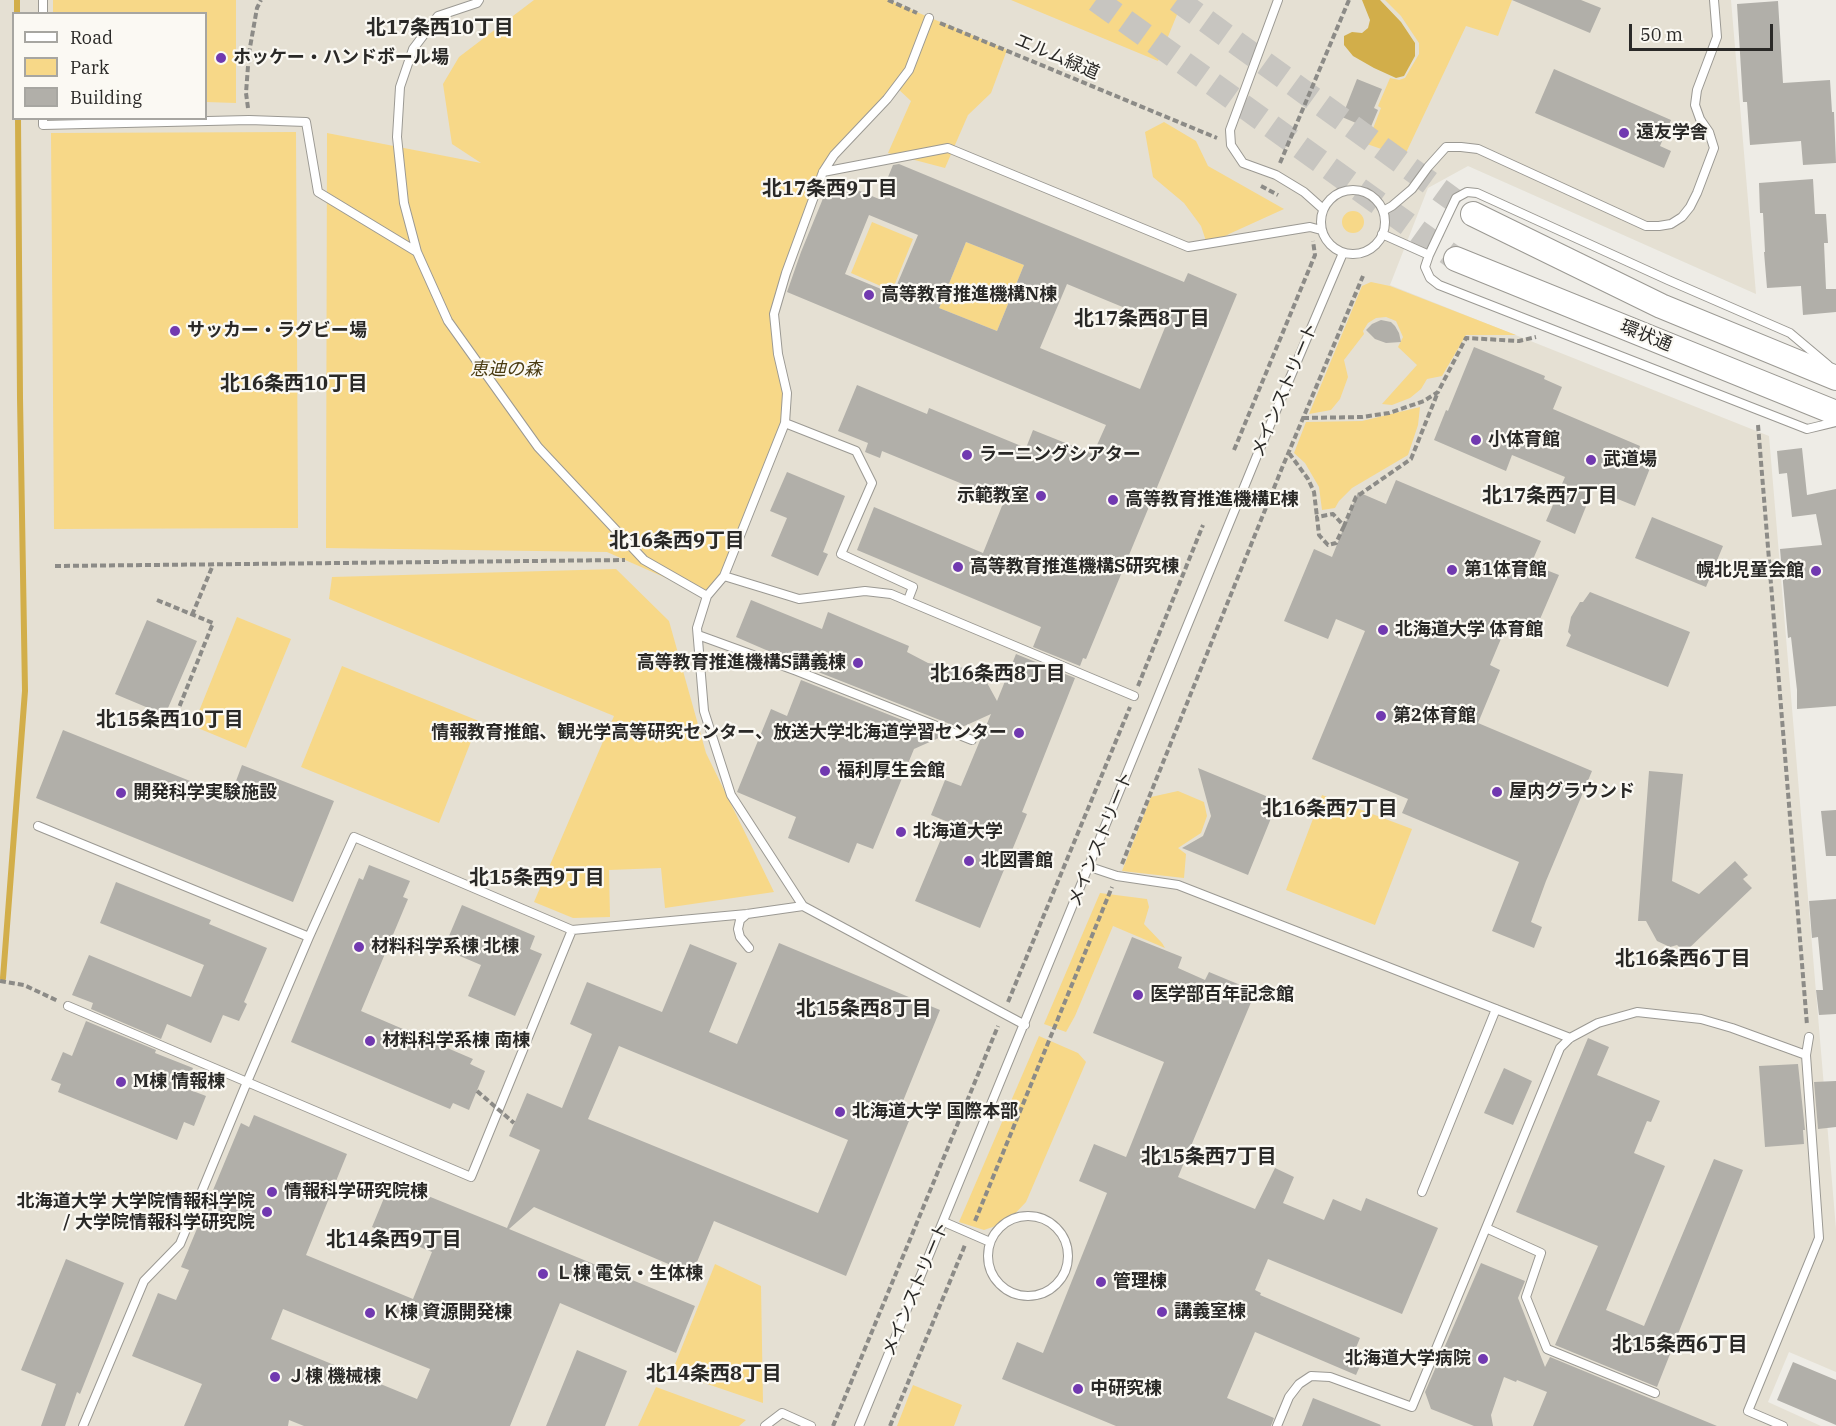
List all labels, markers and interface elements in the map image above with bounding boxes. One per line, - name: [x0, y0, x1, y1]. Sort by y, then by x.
- legend: [12, 12, 207, 120]
- scale bar: [1632, 12, 1776, 50]
- district label: 北17条西10丁目: [366, 16, 514, 40]
- text: 50 m: [1640, 23, 1683, 46]
- text: Road: [70, 26, 113, 49]
- street label: エルム緑道: [1011, 29, 1103, 85]
- place label: ホッケー・ハンドボール場: [233, 47, 449, 69]
- marker: ホッケー・ハンドボール場: [214, 51, 228, 65]
- text: Park: [70, 56, 109, 79]
- text: Building: [70, 86, 142, 109]
- place label: 遠友学舎: [1636, 122, 1708, 144]
- marker: 遠友学舎: [1617, 126, 1631, 140]
- district label: 北17条西9丁目: [762, 177, 898, 201]
- place label: 高等教育推進機構N棟: [881, 284, 1057, 306]
- marker: 高等教育推進機構N棟: [862, 288, 876, 302]
- district label: 北17条西8丁目: [1074, 307, 1210, 331]
- street label: 環状通: [1617, 316, 1675, 356]
- place label: サッカー・ラグビー場: [187, 320, 367, 342]
- street label: メインストリート: [1247, 320, 1323, 460]
- marker: サッカー・ラグビー場: [168, 324, 182, 338]
- park label: 恵迪の森: [470, 359, 542, 381]
- district label: 北16条西10丁目: [220, 372, 368, 396]
- place label: 小体育館: [1488, 429, 1560, 451]
- marker: 小体育館: [1469, 433, 1483, 447]
- place label: ラーニングシアター: [979, 444, 1141, 466]
- marker: ラーニングシアター: [960, 448, 974, 462]
- place label: 武道場: [1603, 449, 1657, 471]
- marker: 武道場: [1584, 453, 1598, 467]
- district label: 北17条西7丁目: [1482, 484, 1618, 508]
- place label: 示範教室: [957, 485, 1029, 507]
- marker: 示範教室: [1034, 489, 1048, 503]
- place label: 高等教育推進機構E棟: [1125, 489, 1299, 511]
- marker: 高等教育推進機構E棟: [1106, 493, 1120, 507]
- district label: 北16条西9丁目: [609, 529, 745, 553]
- place label: 高等教育推進機構S研究棟: [970, 556, 1179, 578]
- place label: 第1体育館: [1464, 559, 1547, 581]
- marker: 高等教育推進機構S研究棟: [951, 560, 965, 574]
- place label: 幌北児童会館: [1696, 560, 1804, 582]
- marker: 第1体育館: [1445, 563, 1459, 577]
- marker: 幌北児童会館: [1809, 564, 1823, 578]
- place label: 北海道大学 体育館: [1395, 619, 1543, 641]
- marker: 北海道大学 体育館: [1376, 623, 1390, 637]
- place label: 高等教育推進機構S講義棟: [637, 652, 846, 674]
- marker: 高等教育推進機構S講義棟: [851, 656, 865, 670]
- district label: 北16条西8丁目: [930, 662, 1066, 686]
- place label: 第2体育館: [1393, 705, 1476, 727]
- district label: 北15条西10丁目: [96, 708, 244, 732]
- marker: 第2体育館: [1374, 709, 1388, 723]
- place label: 情報教育推館、観光学高等研究センター、放送大学北海道学習センター: [431, 722, 1007, 744]
- marker: 情報教育推館、観光学高等研究センター、放送大学北海道学習センター: [1012, 726, 1026, 740]
- place label: 福利厚生会館: [837, 760, 945, 782]
- marker: 福利厚生会館: [818, 764, 832, 778]
- street label: メインストリート: [1064, 768, 1138, 910]
- place label: 屋内グラウンド: [1509, 781, 1635, 803]
- place label: 開発科学実験施設: [133, 782, 277, 804]
- marker: 屋内グラウンド: [1490, 785, 1504, 799]
- marker: 開発科学実験施設: [114, 786, 128, 800]
- district label: 北16条西7丁目: [1262, 797, 1398, 821]
- place label: 北海道大学: [913, 821, 1003, 843]
- marker: 北海道大学: [894, 825, 908, 839]
- place label: 北図書館: [981, 850, 1053, 872]
- marker: 北図書館: [962, 854, 976, 868]
- district label: 北15条西9丁目: [469, 866, 605, 890]
- place label: 材料科学系棟 北棟: [371, 936, 519, 958]
- marker: 材料科学系棟 北棟: [352, 940, 366, 954]
- district label: 北16条西6丁目: [1615, 947, 1751, 971]
- place label: 医学部百年記念館: [1150, 984, 1294, 1006]
- marker: 医学部百年記念館: [1131, 988, 1145, 1002]
- district label: 北15条西8丁目: [796, 997, 932, 1021]
- place label: 材料科学系棟 南棟: [382, 1030, 530, 1052]
- marker: 材料科学系棟 南棟: [363, 1034, 377, 1048]
- place label: M棟 情報棟: [133, 1071, 225, 1093]
- marker: M棟 情報棟: [114, 1075, 128, 1089]
- place label: 北海道大学 国際本部: [852, 1101, 1018, 1123]
- marker: 北海道大学 国際本部: [833, 1105, 847, 1119]
- district label: 北15条西7丁目: [1141, 1145, 1277, 1169]
- place label: 情報科学研究院棟: [284, 1181, 428, 1203]
- marker: 情報科学研究院棟: [265, 1185, 279, 1199]
- place label: 北海道大学 大学院情報科学院 / 大学院情報科学研究院: [17, 1191, 255, 1234]
- marker: 北海道大学 大学院情報科学院 / 大学院情報科学研究院: [260, 1205, 274, 1219]
- street label: メインストリート: [878, 1219, 954, 1359]
- district label: 北14条西9丁目: [326, 1228, 462, 1252]
- place label: Ｌ棟 電気・生体棟: [555, 1263, 703, 1285]
- marker: Ｌ棟 電気・生体棟: [536, 1267, 550, 1281]
- place label: 管理棟: [1113, 1271, 1167, 1293]
- marker: 管理棟: [1094, 1275, 1108, 1289]
- place label: 講義室棟: [1174, 1301, 1246, 1323]
- place label: Ｋ棟 資源開発棟: [382, 1302, 512, 1324]
- marker: 講義室棟: [1155, 1305, 1169, 1319]
- marker: Ｋ棟 資源開発棟: [363, 1306, 377, 1320]
- district label: 北15条西6丁目: [1612, 1333, 1748, 1357]
- place label: 北海道大学病院: [1345, 1348, 1471, 1370]
- marker: 北海道大学病院: [1476, 1352, 1490, 1366]
- district label: 北14条西8丁目: [646, 1362, 782, 1386]
- place label: Ｊ棟 機械棟: [287, 1366, 381, 1388]
- marker: Ｊ棟 機械棟: [268, 1370, 282, 1384]
- place label: 中研究棟: [1090, 1378, 1162, 1400]
- marker: 中研究棟: [1071, 1382, 1085, 1396]

